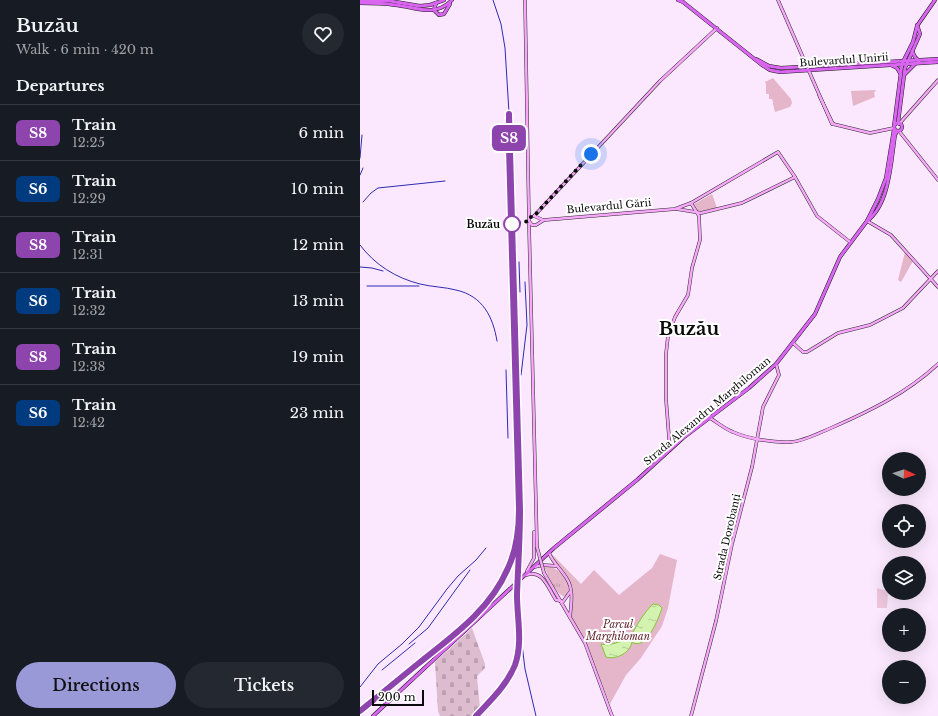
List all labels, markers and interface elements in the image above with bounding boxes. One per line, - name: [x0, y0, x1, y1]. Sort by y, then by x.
- button: heart: [302, 13, 344, 55]
- text: Buzău: [16, 14, 79, 37]
- text: Walk · 6 min · 420 m: [16, 41, 154, 58]
- street label: Bulevardul Unirii: [799, 50, 889, 70]
- text: Departures: [16, 76, 105, 95]
- text: Train: [72, 115, 116, 134]
- text: 6 min: [299, 123, 344, 142]
- text: S8: [29, 124, 47, 142]
- line badge: S8: [491, 125, 527, 151]
- text: S8: [500, 129, 518, 147]
- text: 12:25: [72, 134, 105, 151]
- your location: [581, 144, 601, 164]
- text: Train: [72, 171, 116, 190]
- text: 10 min: [291, 179, 344, 198]
- text: S6: [29, 180, 47, 198]
- text: 12:29: [72, 190, 106, 207]
- street label: Bulevardul Gării: [566, 196, 652, 216]
- marker: Buzău: [503, 215, 521, 233]
- place label: Buzău: [466, 218, 500, 231]
- text: Train: [72, 227, 116, 246]
- text: 12 min: [292, 235, 344, 254]
- text: S8: [29, 236, 47, 254]
- text: 12:31: [72, 246, 103, 263]
- text: Train: [72, 283, 116, 302]
- text: 13 min: [292, 291, 344, 310]
- text: S6: [29, 292, 47, 310]
- text: 12:32: [72, 302, 106, 319]
- district label: Buzău: [659, 318, 719, 340]
- text: Train: [72, 339, 116, 358]
- text: 19 min: [292, 347, 344, 366]
- text: S8: [29, 348, 47, 366]
- street label: Strada Alexandru Marghiloman: [641, 354, 773, 468]
- text: 12:38: [72, 358, 105, 375]
- text: Train: [72, 395, 116, 414]
- text: 23 min: [290, 403, 344, 422]
- text: S6: [29, 404, 47, 422]
- text: 12:42: [72, 414, 105, 431]
- north arrow: [882, 452, 926, 496]
- map controls: [882, 452, 926, 704]
- street label: Strada Dorobanți: [711, 492, 743, 581]
- button: locate: [882, 504, 926, 548]
- button: layers: [882, 556, 926, 600]
- button: +: [882, 608, 926, 652]
- park label: Parcul Marghiloman: [585, 618, 650, 643]
- button: −: [882, 660, 926, 704]
- button: Directions: [16, 662, 176, 708]
- button: Tickets: [184, 662, 344, 708]
- scale bar: [372, 688, 424, 707]
- text: 200 m: [378, 690, 415, 704]

